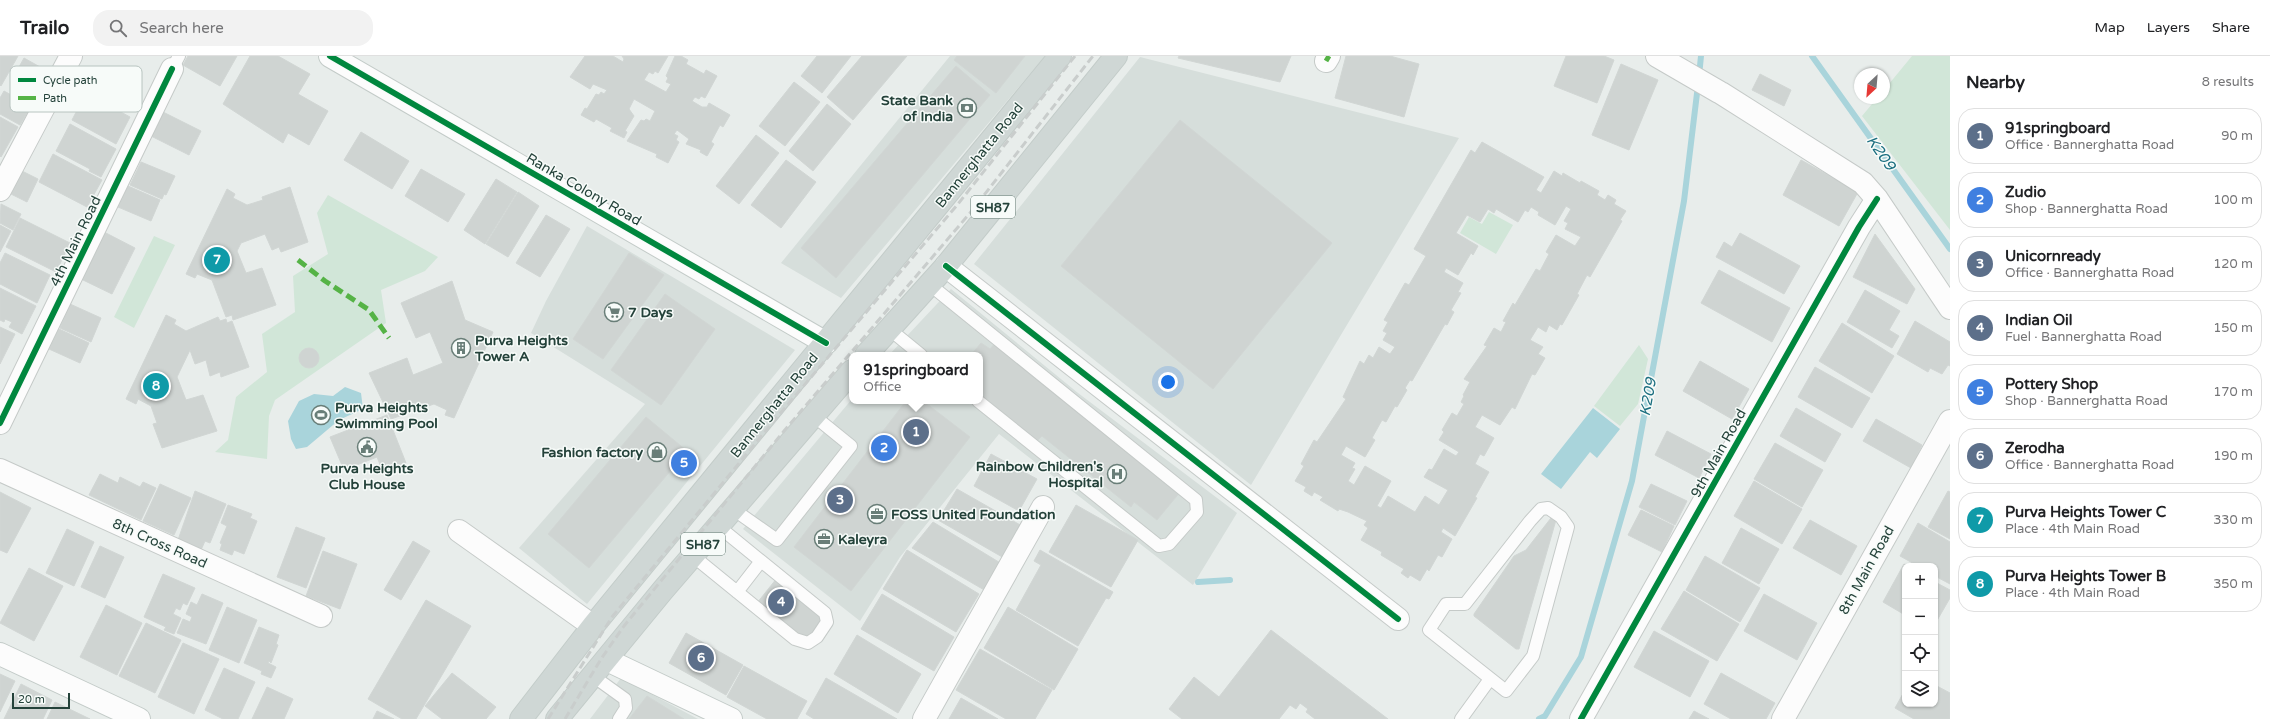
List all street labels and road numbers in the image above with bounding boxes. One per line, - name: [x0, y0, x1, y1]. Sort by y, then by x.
- street label: Bannerghatta Road: [932, 99, 1027, 211]
- street label: Ranka Colony Road: [523, 150, 644, 229]
- street label: 4th Main Road: [46, 193, 105, 289]
- road number: SH87: [971, 196, 1015, 218]
- street label: Bannerghatta Road: [727, 349, 822, 461]
- street label: 9th Main Road: [1687, 406, 1750, 500]
- street label: 8th Cross Road: [110, 515, 210, 572]
- street label: 8th Main Road: [1835, 523, 1898, 617]
- road number: SH87: [681, 533, 725, 555]

